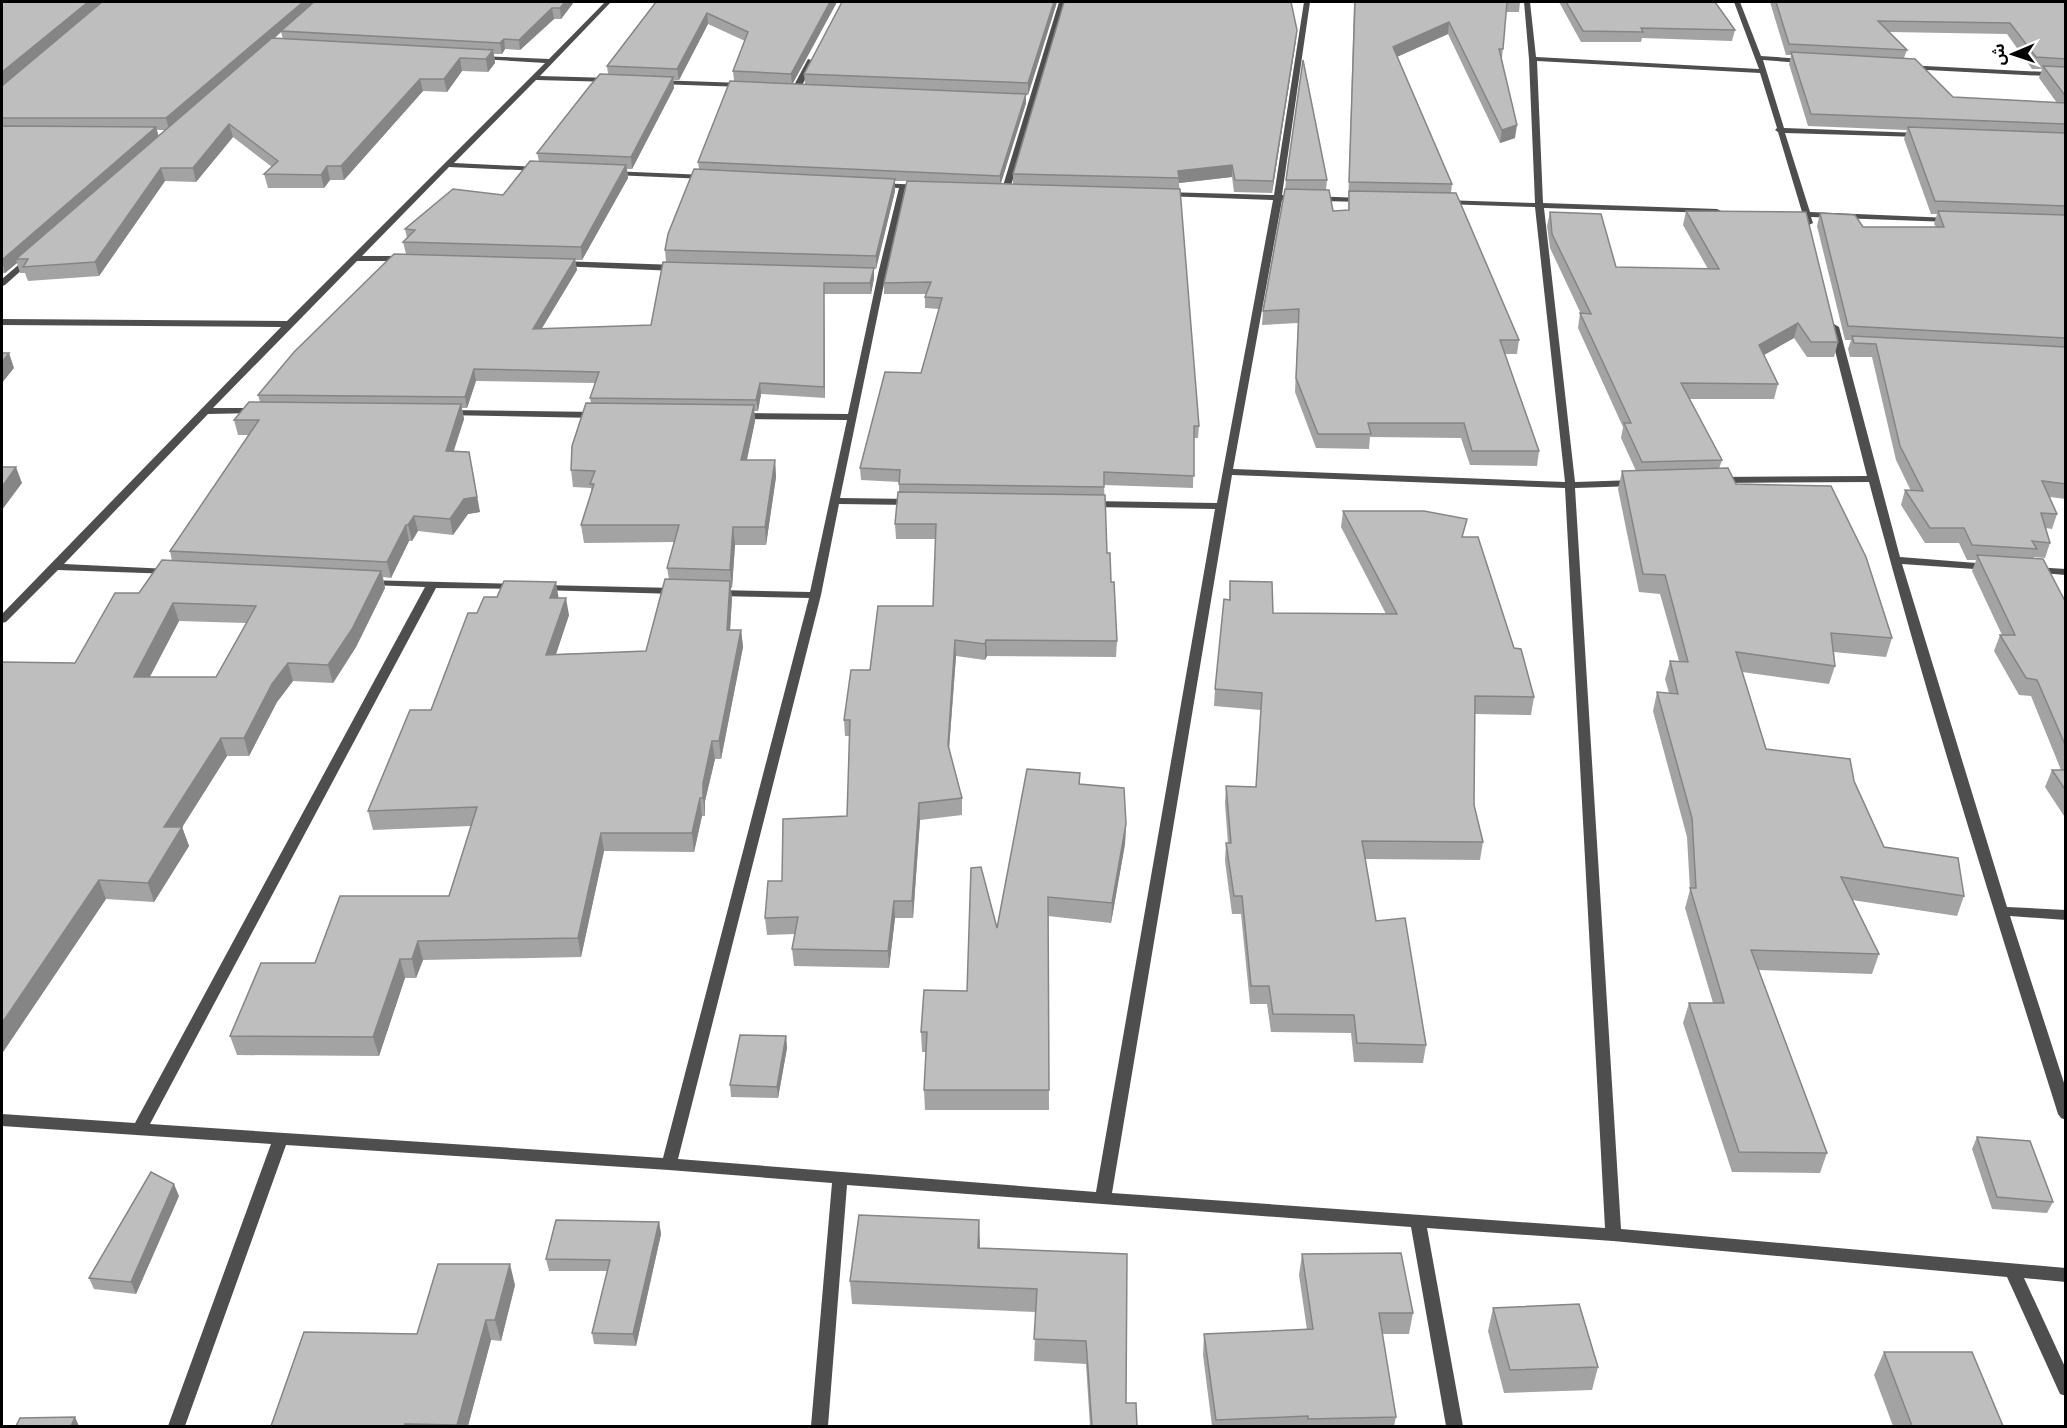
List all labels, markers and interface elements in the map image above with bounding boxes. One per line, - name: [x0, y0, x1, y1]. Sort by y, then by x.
- north arrow: [1983, 24, 2043, 84]
- text: ش: [1990, 43, 2010, 66]

